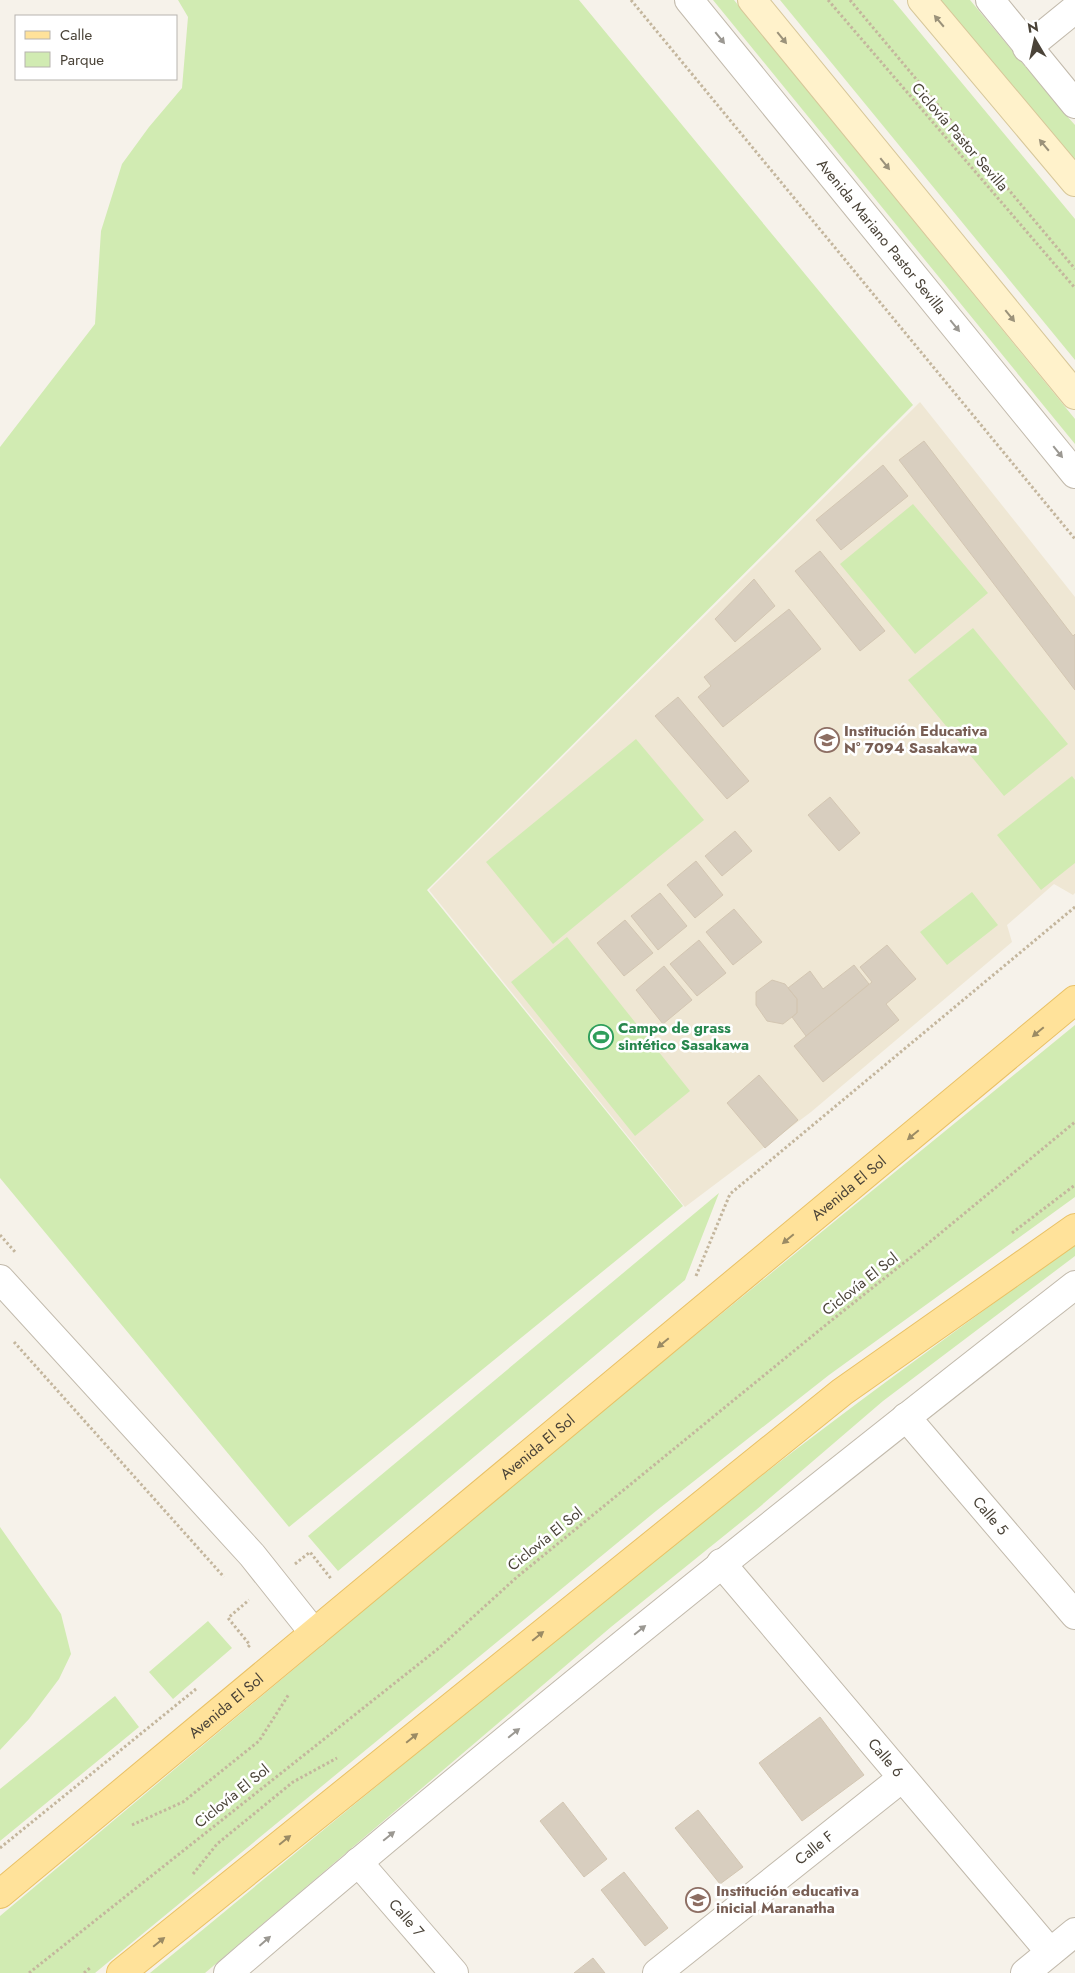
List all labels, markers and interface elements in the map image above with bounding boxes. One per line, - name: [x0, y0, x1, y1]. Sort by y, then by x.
- one-way arrow: [934, 14, 945, 27]
- legend: [15, 15, 178, 80]
- north arrow: [1010, 15, 1060, 65]
- text: N: [1026, 16, 1040, 38]
- text: Calle: [60, 24, 92, 46]
- one-way arrow: [714, 31, 725, 44]
- one-way arrow: [777, 31, 788, 44]
- text: Parque: [60, 49, 104, 71]
- street label: Ciclovía Pastor Sevilla: [907, 78, 1013, 196]
- one-way arrow: [1038, 139, 1049, 152]
- street label: Avenida Mariano Pastor Sevilla: [812, 154, 952, 319]
- one-way arrow: [880, 157, 891, 170]
- one-way arrow: [1005, 310, 1016, 323]
- one-way arrow: [949, 320, 960, 333]
- one-way arrow: [1052, 446, 1063, 459]
- place label: Institución Educativa N° 7094 Sasakawa: [844, 720, 987, 759]
- school or university icon: Institución Educativa N° 7094 Sasakawa: [814, 727, 840, 753]
- place label: Campo de grass sintético Sasakawa: [618, 1017, 749, 1056]
- sports icon: Campo de grass sintético Sasakawa: [588, 1024, 614, 1050]
- one-way arrow: [1031, 1026, 1044, 1037]
- one-way arrow: [906, 1130, 919, 1141]
- street label: Avenida El Sol: [807, 1150, 891, 1226]
- one-way arrow: [781, 1234, 794, 1245]
- street label: Ciclovía El Sol: [817, 1247, 903, 1321]
- one-way arrow: [656, 1338, 669, 1349]
- street label: Avenida El Sol: [495, 1409, 580, 1485]
- street label: Calle 5: [967, 1492, 1013, 1540]
- street label: Ciclovía El Sol: [503, 1502, 587, 1576]
- one-way arrow: [634, 1625, 646, 1636]
- one-way arrow: [531, 1630, 544, 1641]
- street label: Avenida El Sol: [184, 1668, 268, 1744]
- one-way arrow: [507, 1728, 520, 1739]
- one-way arrow: [405, 1732, 418, 1743]
- street label: Calle 6: [863, 1733, 909, 1782]
- street label: Ciclovía El Sol: [190, 1759, 274, 1833]
- street label: Calle F: [790, 1825, 838, 1870]
- one-way arrow: [382, 1831, 395, 1842]
- one-way arrow: [279, 1835, 292, 1846]
- place label: Institución educativa inicial Maranatha: [716, 1880, 859, 1919]
- school or university icon: Institución educativa inicial Maranatha: [685, 1887, 711, 1913]
- street label: Calle 7: [384, 1894, 429, 1942]
- one-way arrow: [258, 1936, 271, 1947]
- one-way arrow: [152, 1937, 165, 1948]

